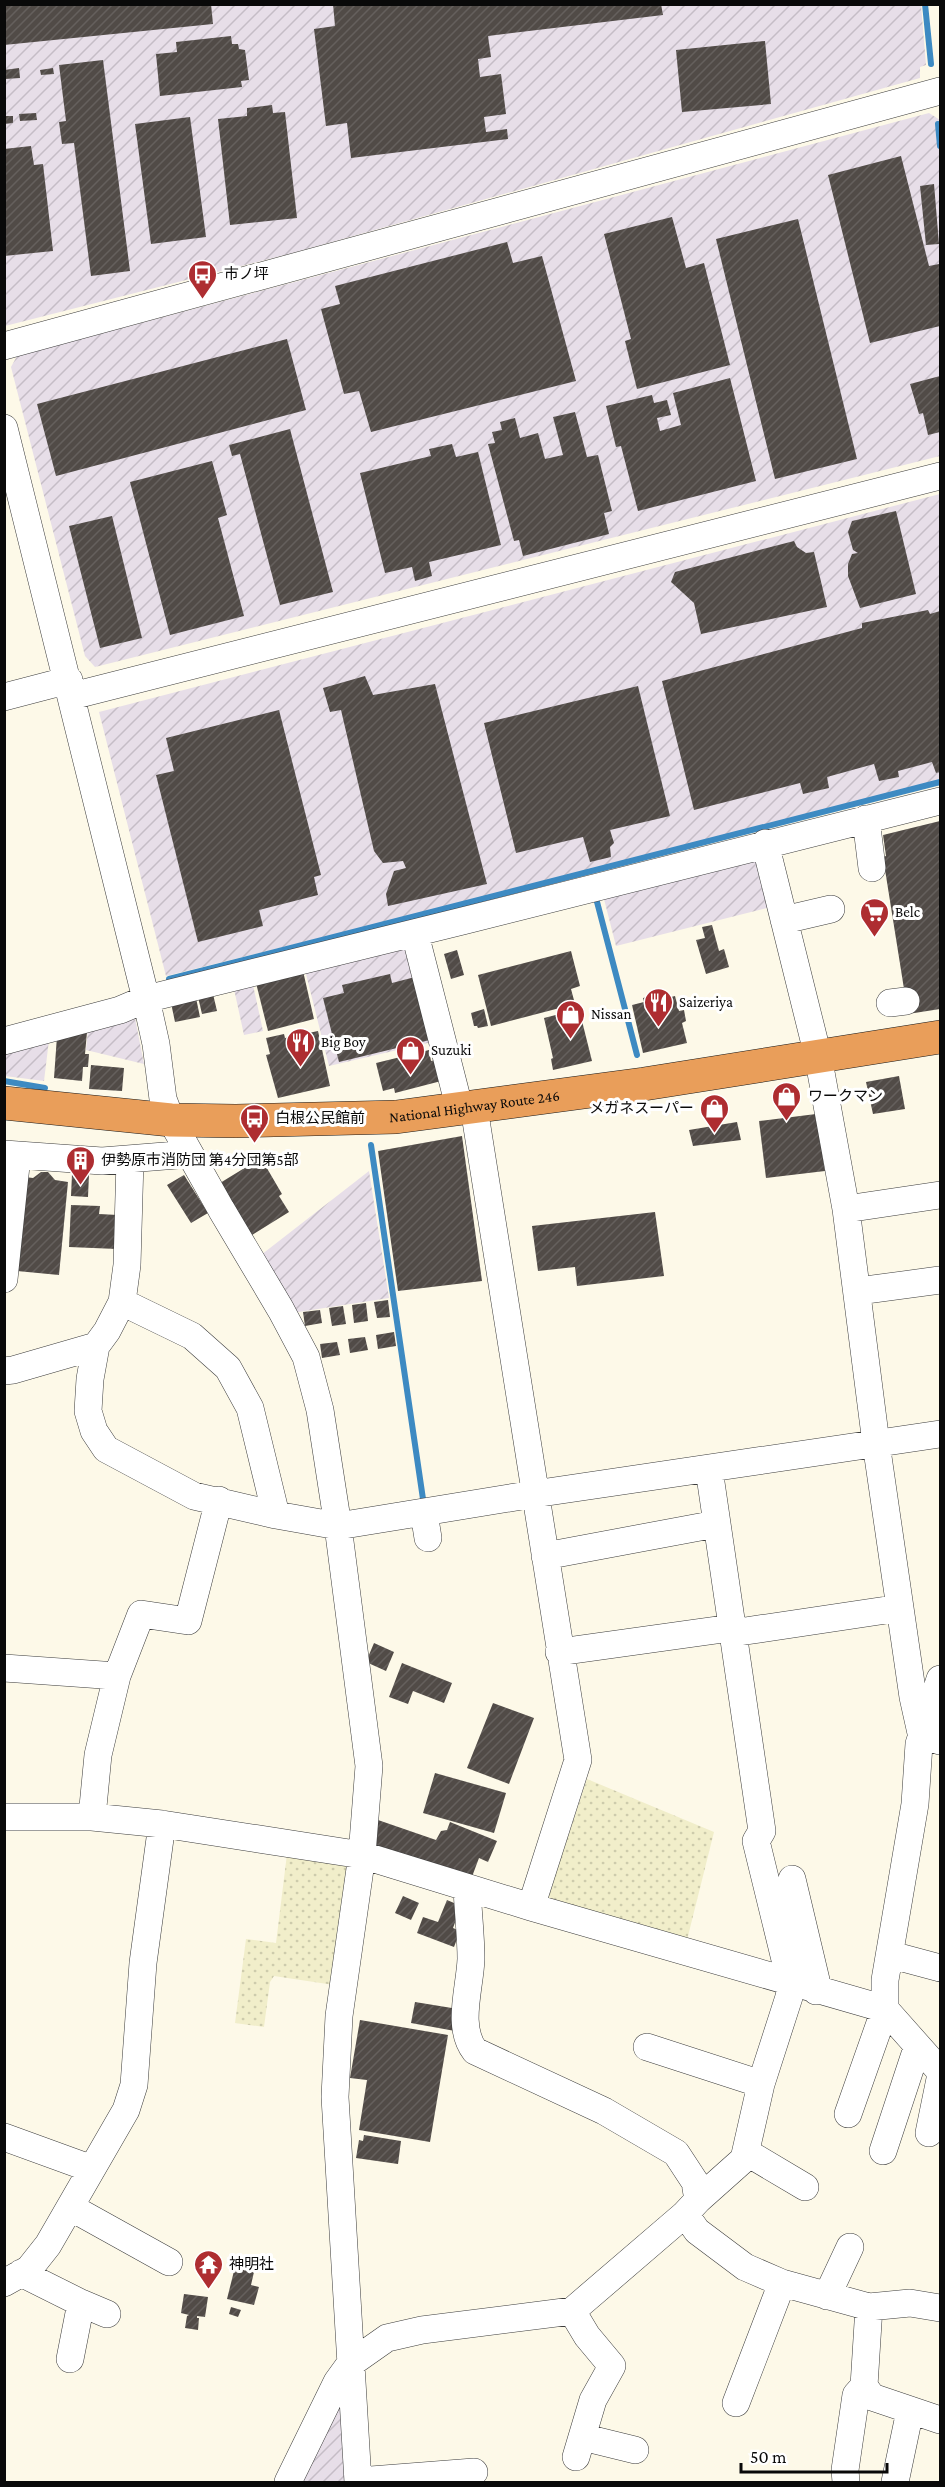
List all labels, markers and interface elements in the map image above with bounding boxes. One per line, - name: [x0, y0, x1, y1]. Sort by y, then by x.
- bus stop icon: 市ノ坪: [187, 258, 219, 300]
- place label: 市ノ坪: [224, 266, 269, 282]
- supermarket icon: Belc: [858, 896, 890, 938]
- place label: Belc: [895, 904, 921, 920]
- restaurant icon: Saizeriya: [642, 986, 674, 1028]
- place label: Saizeriya: [679, 994, 733, 1011]
- shop icon: Nissan: [554, 998, 586, 1040]
- place label: Nissan: [591, 1006, 632, 1022]
- restaurant icon: Big Boy: [284, 1026, 316, 1068]
- place label: Big Boy: [321, 1034, 366, 1051]
- shop icon: Suzuki: [394, 1034, 426, 1076]
- place label: Suzuki: [431, 1042, 471, 1058]
- shop icon: ワークマン: [771, 1080, 803, 1122]
- street label: National Highway Route 246: [389, 1087, 561, 1125]
- place label: ワークマン: [808, 1088, 883, 1104]
- shop icon: メガネスーパー: [699, 1092, 731, 1134]
- place label: メガネスーパー: [589, 1100, 694, 1116]
- bus stop icon: 白根公民館前: [238, 1102, 270, 1144]
- place label: 白根公民館前: [275, 1110, 365, 1126]
- building icon: 伊勢原市消防団 第4分団第5部: [64, 1144, 96, 1186]
- place label: 伊勢原市消防団 第4分団第5部: [101, 1152, 299, 1168]
- temple icon: 神明社: [192, 2248, 224, 2290]
- place label: 神明社: [229, 2256, 274, 2272]
- scale bar: [741, 2436, 886, 2474]
- text: 50 m: [750, 2447, 787, 2467]

